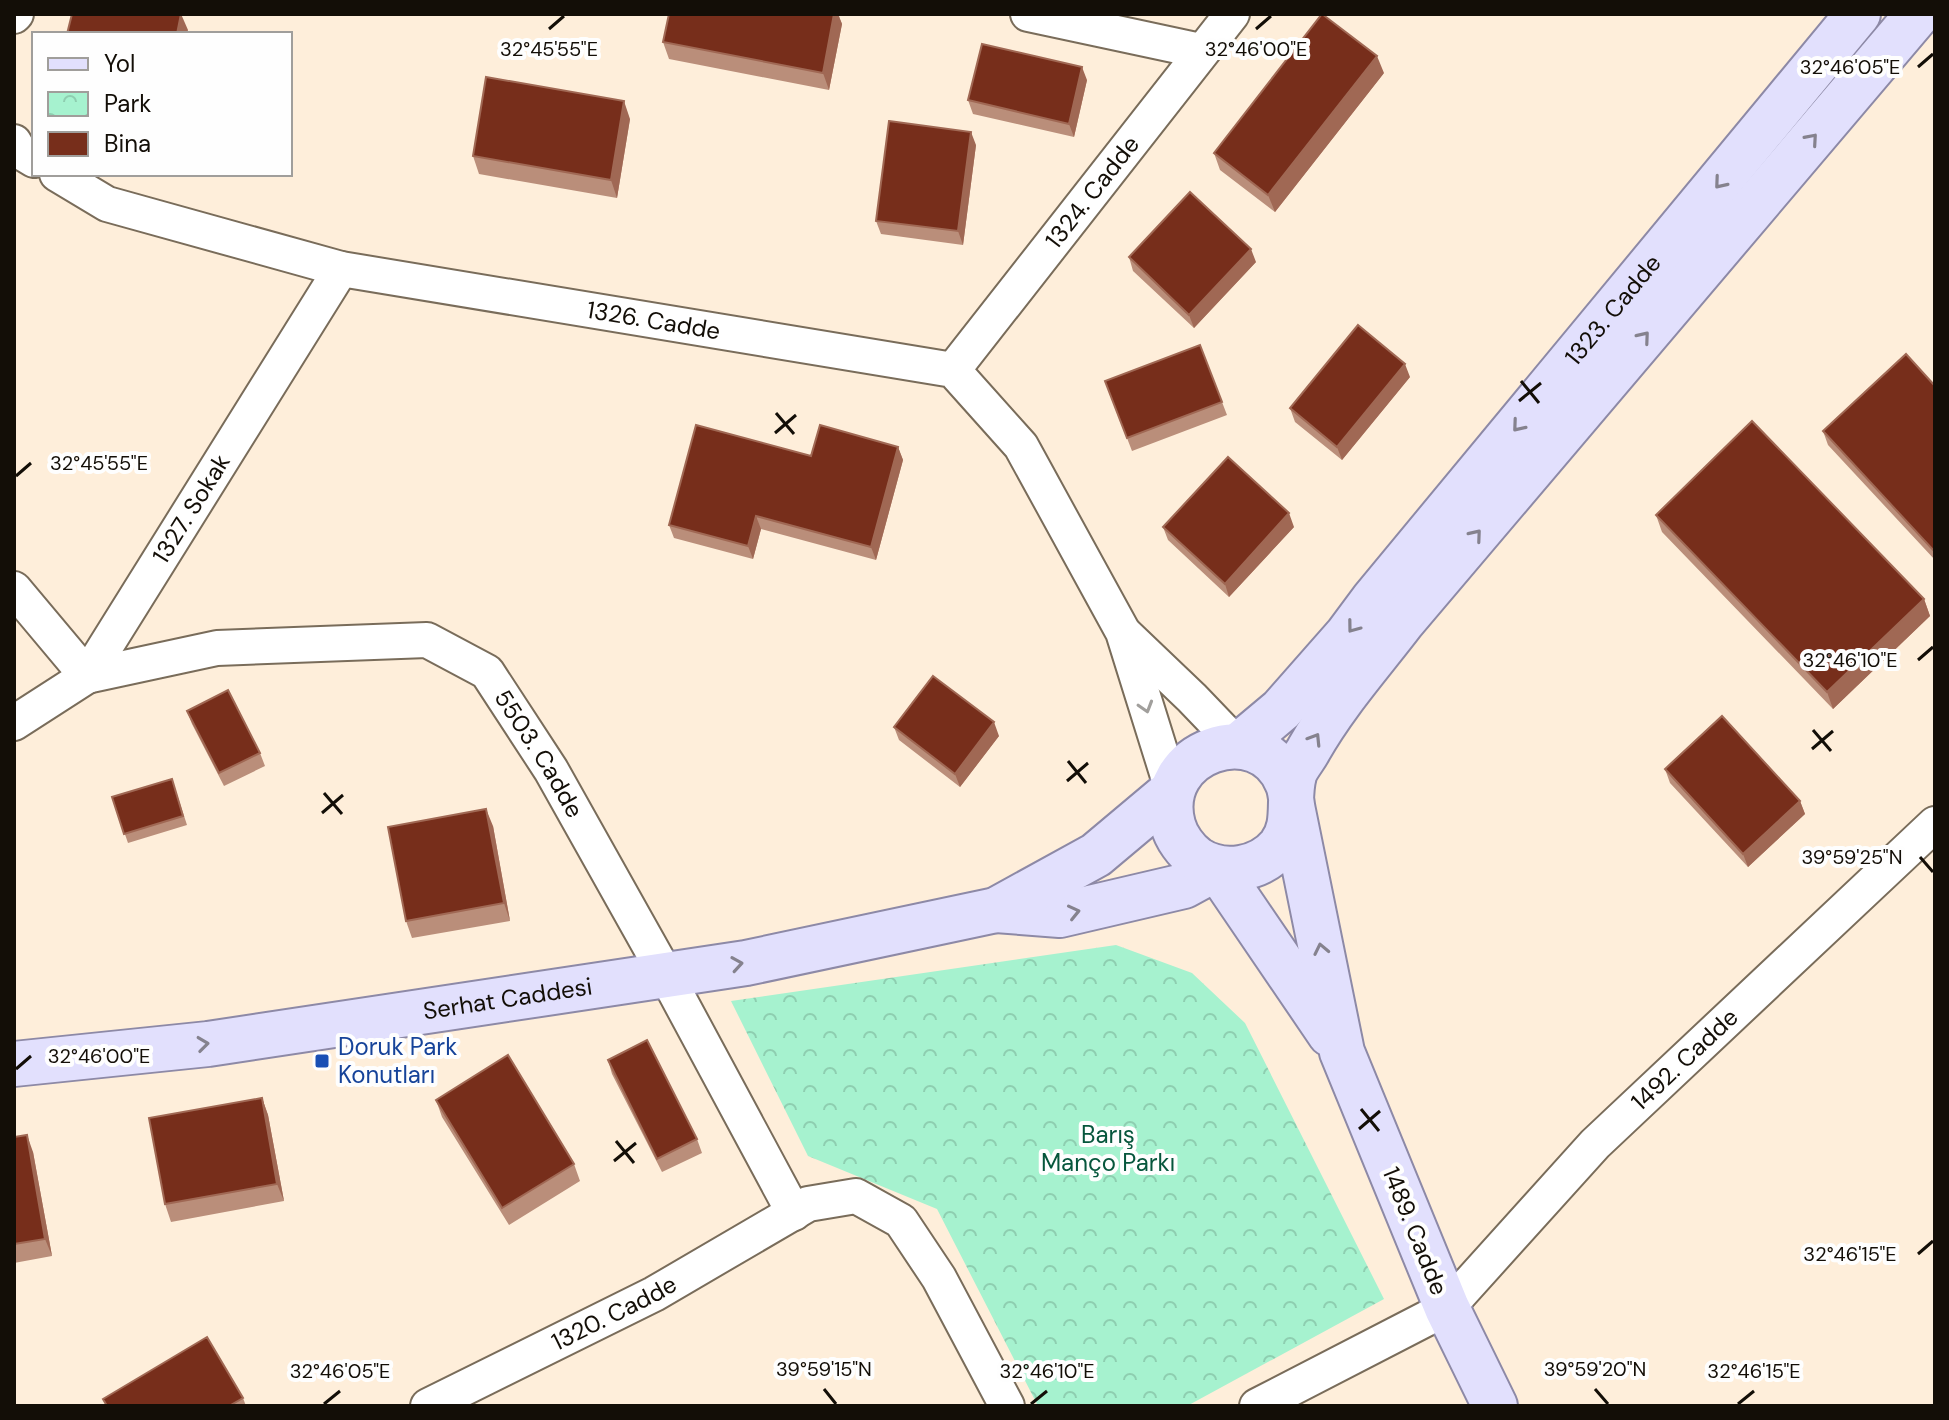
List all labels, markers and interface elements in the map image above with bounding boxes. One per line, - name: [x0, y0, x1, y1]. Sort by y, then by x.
- legend: [32, 32, 292, 176]
- text: 32°45'55"E: [500, 36, 598, 62]
- text: 32°46'00"E: [1205, 36, 1307, 62]
- text: Yol: [104, 48, 135, 79]
- text: 32°46'05"E: [1800, 54, 1900, 80]
- text: Park: [104, 88, 151, 119]
- text: Bina: [104, 128, 151, 159]
- street label: 1324. Cadde: [1038, 129, 1146, 254]
- one-way arrow: [1802, 133, 1817, 148]
- one-way arrow: [1715, 173, 1730, 188]
- street label: 1323. Cadde: [1558, 248, 1668, 372]
- street label: 1326. Cadde: [585, 294, 723, 346]
- one-way arrow: [1634, 332, 1649, 346]
- one-way arrow: [1513, 416, 1528, 431]
- street label: 1327. Sokak: [145, 448, 237, 569]
- text: 32°45'55"E: [50, 450, 148, 476]
- one-way arrow: [1466, 530, 1481, 545]
- one-way arrow: [1348, 618, 1363, 632]
- text: 32°46'10"E: [1802, 647, 1898, 673]
- street label: 5503. Cadde: [488, 684, 591, 823]
- one-way arrow: [1137, 699, 1153, 713]
- one-way arrow: [1306, 733, 1321, 748]
- text: 39°59'25"N: [1801, 844, 1903, 870]
- one-way arrow: [1067, 904, 1080, 921]
- one-way arrow: [1313, 942, 1330, 956]
- one-way arrow: [730, 957, 744, 974]
- street label: Serhat Caddesi: [421, 970, 594, 1026]
- street label: 1492. Cadde: [1624, 1001, 1745, 1117]
- place label: Doruk Park Konutları: [338, 1031, 457, 1090]
- one-way arrow: [197, 1036, 210, 1053]
- text: 32°46'00"E: [48, 1043, 150, 1069]
- marker: Doruk Park Konutları: [313, 1052, 331, 1070]
- park label: Barış Manço Parkı: [1041, 1119, 1175, 1178]
- street label: 1489. Cadde: [1376, 1162, 1455, 1299]
- text: 32°46'15"E: [1803, 1241, 1897, 1267]
- street label: 1320. Cadde: [546, 1268, 682, 1357]
- text: 39°59'15"N: [776, 1356, 872, 1382]
- text: 39°59'20"N: [1544, 1356, 1646, 1382]
- text: 32°46'05"E: [290, 1358, 390, 1384]
- text: 32°46'10"E: [999, 1358, 1095, 1384]
- text: 32°46'15"E: [1707, 1358, 1801, 1384]

